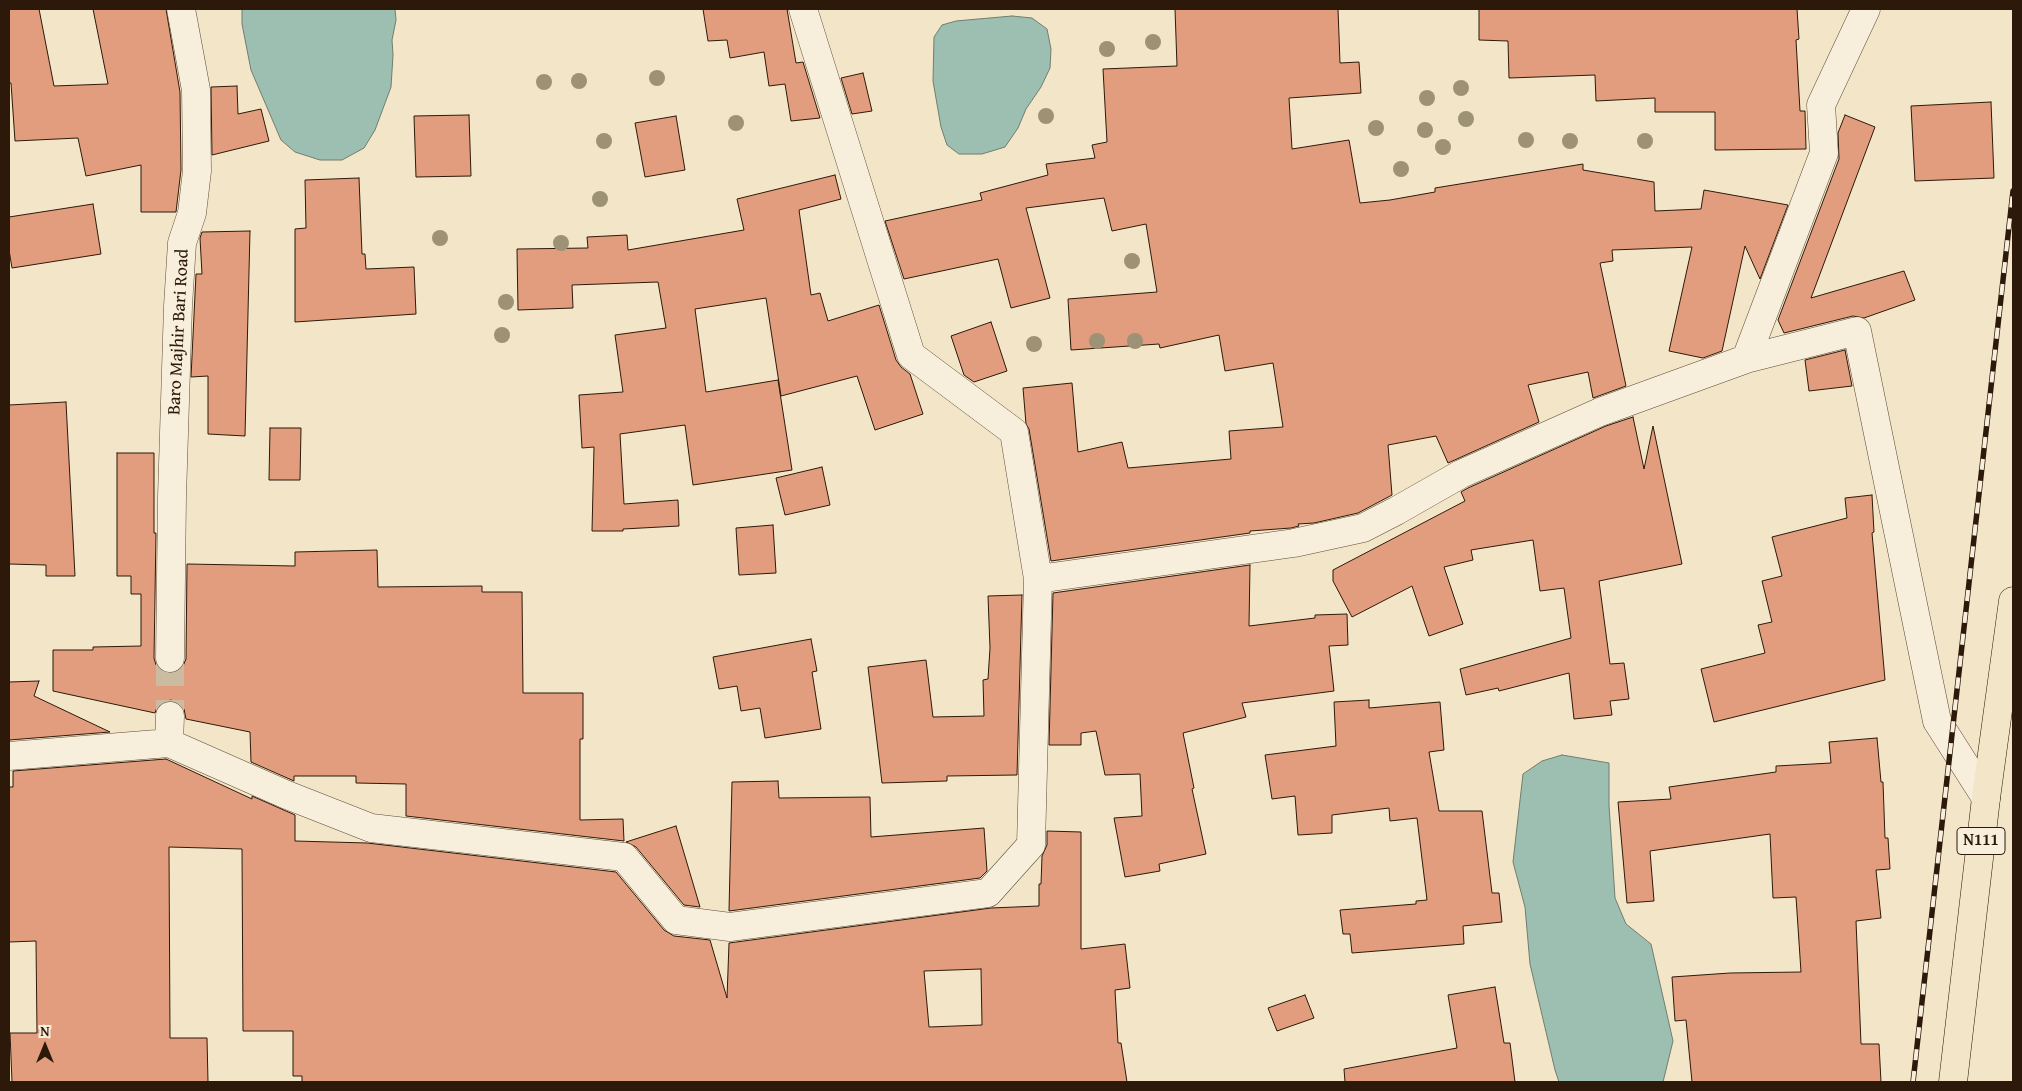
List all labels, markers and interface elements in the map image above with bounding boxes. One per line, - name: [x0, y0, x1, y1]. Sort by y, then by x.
- street label: Baro Majhir Bari Road: [164, 248, 194, 416]
- road number: N111: [1957, 828, 2005, 854]
- north arrow: [20, 1021, 70, 1071]
- text: N: [40, 1021, 50, 1041]

